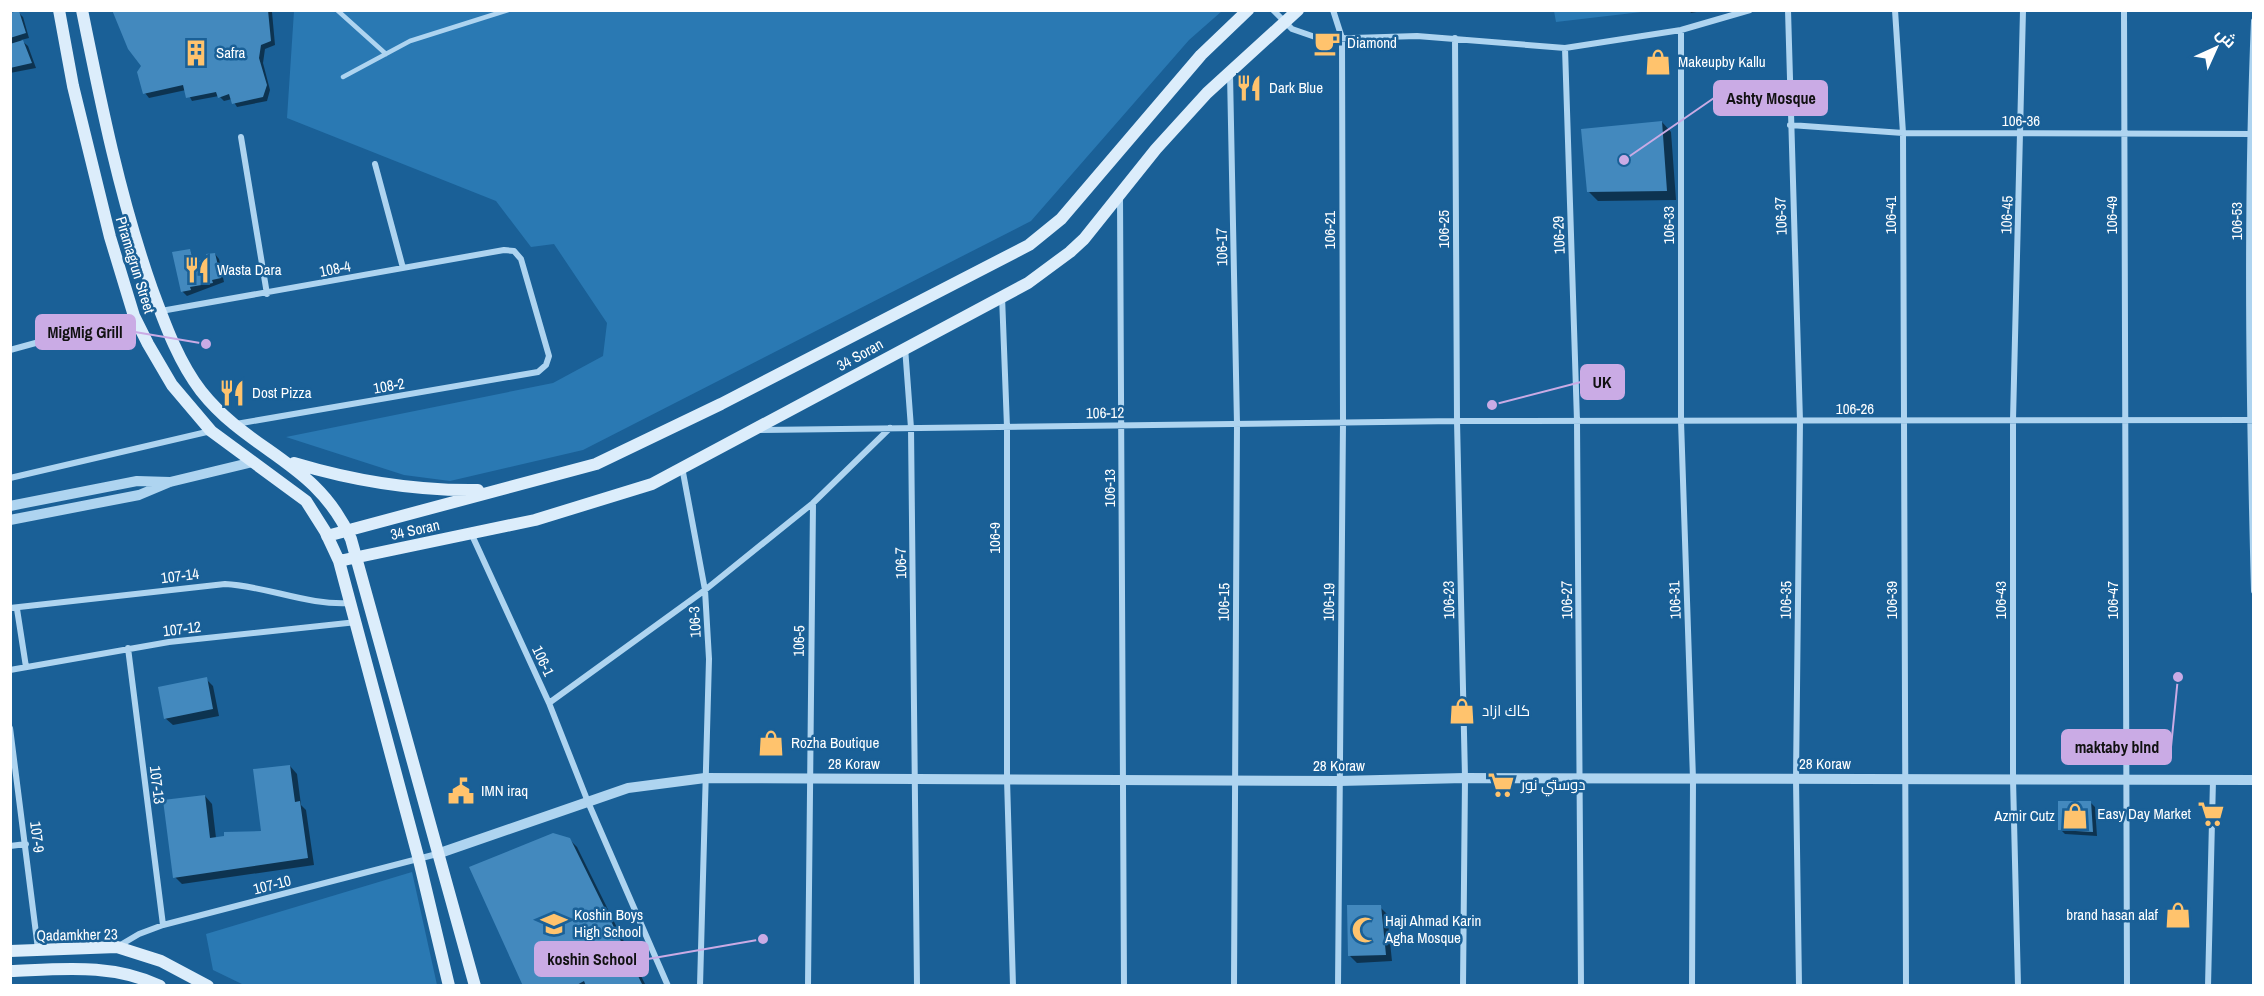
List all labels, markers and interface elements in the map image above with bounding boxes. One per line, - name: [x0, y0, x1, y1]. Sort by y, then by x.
- north arrow: [2186, 18, 2246, 78]
- text: ش: [2212, 22, 2242, 52]
- cafe icon: Diamond: [1312, 28, 1342, 58]
- place label: Diamond: [1347, 32, 1397, 53]
- building icon: Safra: [181, 38, 211, 68]
- place label: Safra: [216, 42, 246, 63]
- shop icon: Makeupby Kallu: [1643, 47, 1673, 77]
- place label: Makeupby Kallu: [1678, 51, 1766, 72]
- restaurant icon: Dark Blue: [1234, 73, 1264, 103]
- place label: Dark Blue: [1269, 77, 1323, 98]
- callout: Ashty Mosque: [1714, 81, 1827, 115]
- text: Ashty Mosque: [1726, 87, 1816, 109]
- street label: 106-36: [2002, 110, 2040, 131]
- street label: 106-45: [1995, 195, 2018, 234]
- street label: 106-37: [1769, 196, 1792, 236]
- street label: 106-41: [1880, 196, 1901, 234]
- street label: 106-49: [2101, 196, 2122, 234]
- street label: 106-53: [2226, 202, 2247, 240]
- street label: 106-33: [1658, 206, 1679, 244]
- street label: 106-25: [1433, 210, 1454, 248]
- street label: 106-21: [1319, 211, 1340, 249]
- street label: Piramagrun Street: [111, 214, 160, 317]
- street label: 106-29: [1547, 215, 1570, 255]
- street label: 106-17: [1211, 228, 1232, 266]
- restaurant icon: Wasta Dara: [182, 255, 212, 285]
- street label: 108-4: [317, 255, 352, 282]
- place label: Wasta Dara: [217, 259, 282, 280]
- callout: MigMig Grill: [36, 315, 135, 349]
- text: MigMig Grill: [47, 321, 123, 343]
- street label: 34 Soran: [833, 333, 887, 376]
- callout: UK: [1581, 365, 1624, 399]
- text: UK: [1593, 371, 1612, 393]
- street label: 108-2: [372, 372, 406, 399]
- restaurant icon: Dost Pizza: [217, 378, 247, 408]
- place label: Dost Pizza: [252, 382, 312, 403]
- street label: 106-26: [1836, 398, 1874, 419]
- street label: 106-12: [1086, 402, 1124, 423]
- street label: 106-13: [1099, 469, 1120, 507]
- street label: 34 Soran: [388, 514, 441, 545]
- street label: 106-9: [984, 522, 1005, 554]
- street label: 106-7: [890, 547, 911, 579]
- street label: 107-14: [160, 563, 200, 588]
- street label: 106-31: [1663, 580, 1686, 620]
- street label: 106-23: [1438, 581, 1459, 619]
- street label: 106-27: [1556, 581, 1577, 619]
- street label: 106-35: [1775, 581, 1796, 619]
- street label: 106-39: [1881, 581, 1902, 619]
- street label: 106-43: [1990, 581, 2011, 619]
- street label: 106-47: [2102, 581, 2123, 619]
- street label: 106-15: [1213, 583, 1234, 621]
- street label: 106-19: [1318, 583, 1339, 621]
- street label: 106-3: [683, 606, 706, 638]
- street label: 107-12: [162, 616, 202, 641]
- street label: 106-5: [788, 625, 809, 657]
- street label: 106-1: [527, 642, 560, 680]
- shop icon: كاك ازاد: [1447, 696, 1477, 726]
- place label: كاك ازاد: [1482, 700, 1530, 721]
- shop icon: Rozha Boutique: [756, 728, 786, 758]
- callout: maktaby blnd: [2062, 730, 2171, 764]
- place label: Rozha Boutique: [791, 732, 879, 753]
- text: maktaby blnd: [2075, 736, 2159, 758]
- street label: 28 Koraw: [828, 753, 880, 774]
- street label: 28 Koraw: [1799, 753, 1851, 774]
- street label: 28 Koraw: [1313, 755, 1365, 776]
- street label: 107-13: [145, 765, 170, 805]
- supermarket icon: دوستي نور: [1486, 770, 1516, 800]
- place label: دوستي نور: [1520, 774, 1586, 797]
- public building icon: IMN iraq: [446, 776, 476, 806]
- place label: IMN iraq: [481, 780, 528, 801]
- supermarket icon: Easy Day Market: [2196, 799, 2226, 829]
- shop icon: Azmir Cutz: [2060, 801, 2090, 831]
- place label: Easy Day Market: [2097, 803, 2192, 824]
- place label: Azmir Cutz: [1993, 805, 2055, 826]
- street label: 107-9: [25, 820, 50, 854]
- street label: 107-10: [251, 870, 293, 899]
- shop icon: brand hasan alaf: [2163, 900, 2193, 930]
- place label: Koshin Boys High School: [574, 904, 643, 942]
- place label: brand hasan alaf: [2066, 904, 2159, 925]
- school or university icon: Koshin Boys High School: [539, 909, 569, 939]
- place label: Haji Ahmad Karin Agha Mosque: [1384, 910, 1481, 948]
- mosque icon: Haji Ahmad Karin Agha Mosque: [1350, 915, 1380, 945]
- street label: Qadamkher 23: [36, 923, 118, 946]
- callout: koshin School: [535, 942, 648, 976]
- text: koshin School: [547, 948, 637, 970]

